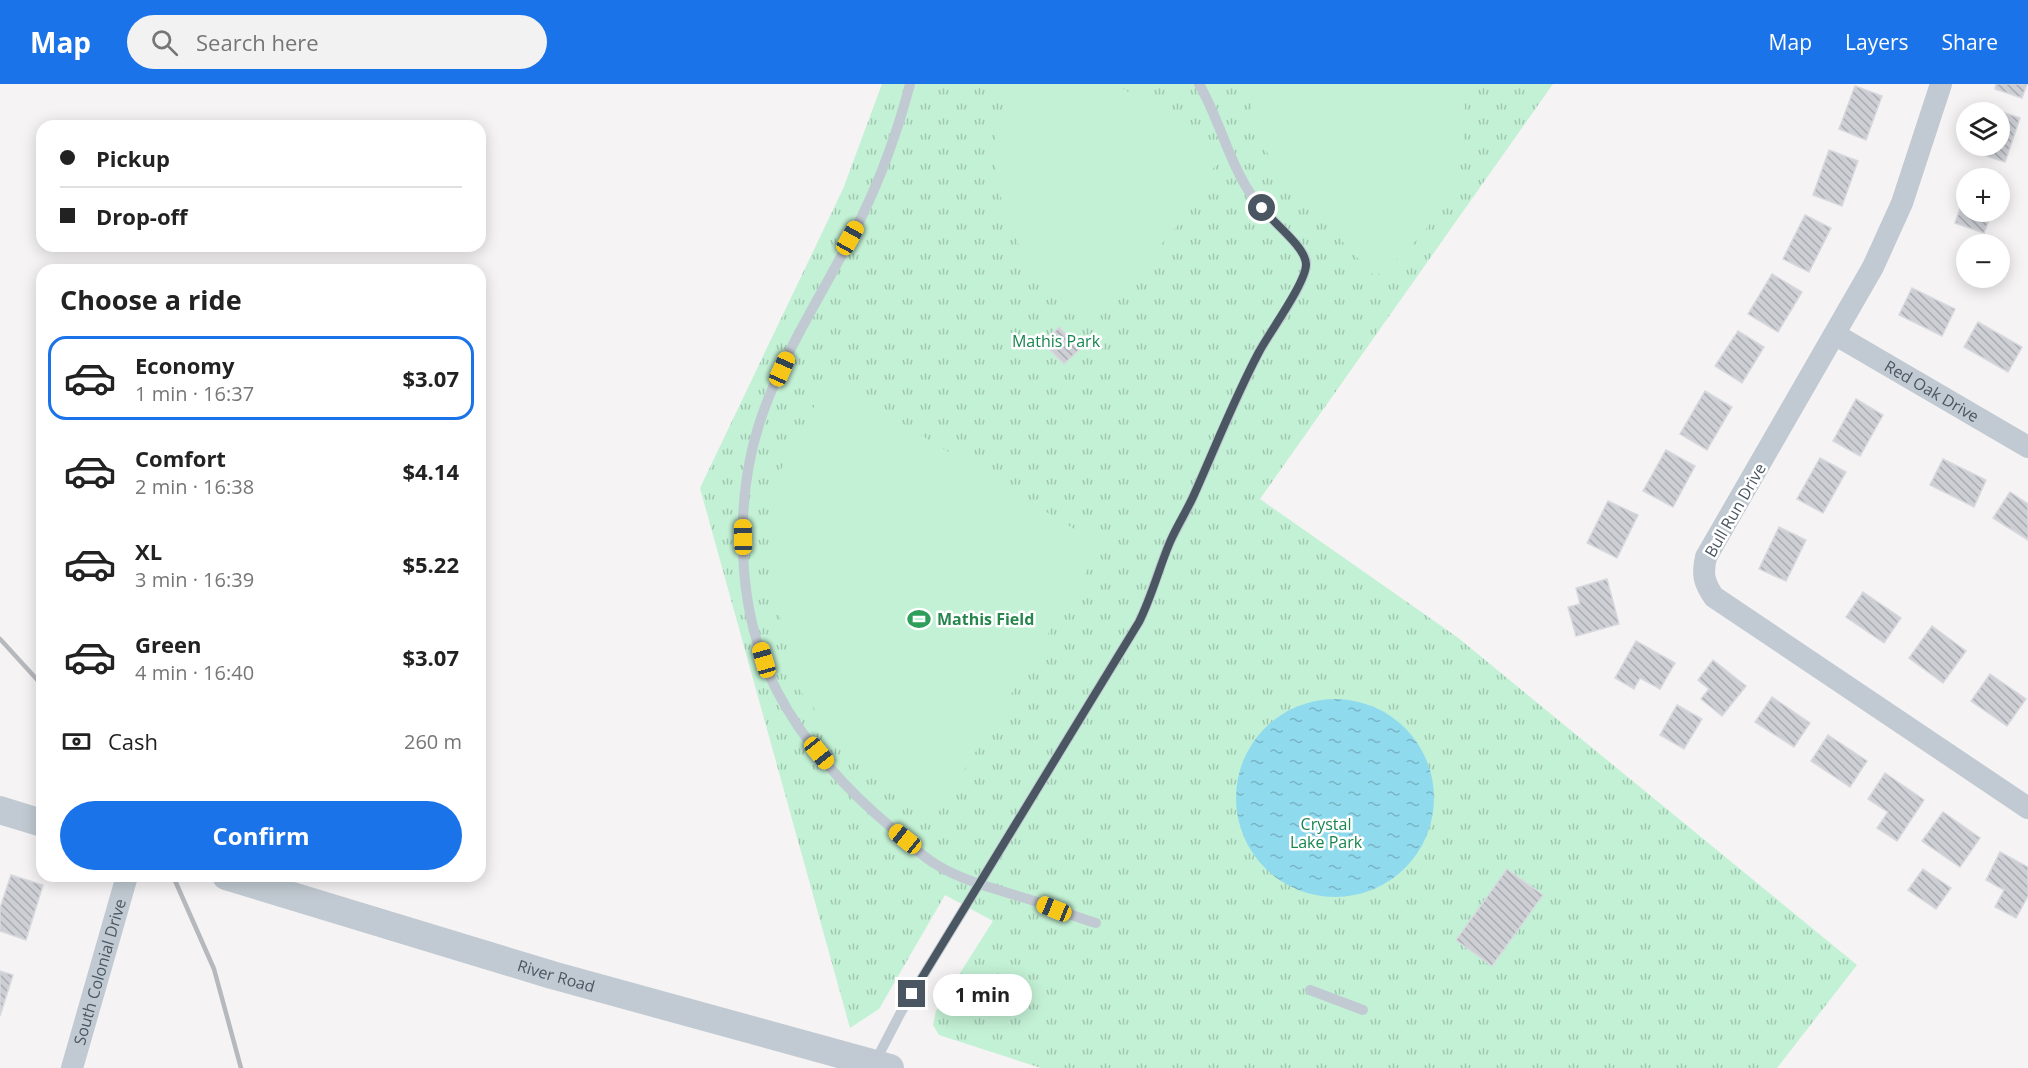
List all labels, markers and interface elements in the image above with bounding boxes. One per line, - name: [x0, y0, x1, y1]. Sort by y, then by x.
- search box: [127, 15, 547, 69]
- text: Map: [30, 23, 91, 61]
- icon: search: [148, 26, 181, 59]
- text: Search here: [196, 27, 319, 57]
- text: Map: [1769, 28, 1812, 56]
- text: Layers: [1845, 28, 1909, 56]
- text: Share: [1942, 28, 1998, 56]
- map controls: [1956, 102, 2010, 288]
- button: layers: [1956, 102, 2010, 156]
- text: Pickup: [96, 143, 170, 173]
- button: +: [1956, 168, 2010, 222]
- route start: [1248, 194, 1275, 221]
- text: Drop-off: [96, 201, 188, 231]
- car: [833, 218, 867, 258]
- button: −: [1956, 234, 2010, 288]
- text: Choose a ride: [60, 281, 242, 318]
- park label: Mathis Park: [1012, 330, 1101, 352]
- car: [766, 349, 798, 389]
- text: Economy: [135, 350, 234, 380]
- icon: car: [63, 351, 117, 405]
- street label: Red Oak Drive: [1881, 355, 1983, 427]
- text: $3.07: [402, 363, 459, 393]
- text: 1 min · 16:37: [135, 380, 254, 407]
- text: Comfort: [135, 443, 226, 473]
- icon: car: [63, 444, 117, 498]
- text: $4.14: [402, 456, 459, 486]
- street label: Bull Run Drive: [1699, 459, 1771, 561]
- text: 2 min · 16:38: [135, 473, 254, 500]
- car: [734, 519, 752, 555]
- text: XL: [135, 536, 162, 566]
- icon: car: [63, 537, 117, 591]
- text: $5.22: [402, 549, 459, 579]
- text: 3 min · 16:39: [135, 566, 254, 593]
- sports icon: Mathis Field: [906, 606, 932, 632]
- place label: Mathis Field: [937, 608, 1034, 630]
- text: Green: [135, 629, 201, 659]
- icon: car: [63, 630, 117, 684]
- car: [750, 640, 778, 680]
- text: $3.07: [402, 642, 459, 672]
- text: 4 min · 16:40: [135, 659, 254, 686]
- icon: cash: [60, 725, 93, 758]
- text: Cash: [108, 726, 158, 756]
- text: 260 m: [404, 728, 462, 755]
- car: [801, 733, 837, 773]
- button: Confirm: [60, 801, 462, 870]
- park label: Crystal Lake Park: [1290, 813, 1363, 853]
- car: [885, 821, 925, 857]
- car: [1034, 894, 1074, 924]
- street label: South Colonial Drive: [68, 896, 131, 1048]
- street label: River Road: [515, 954, 598, 997]
- callout: 1 min: [933, 973, 1032, 1015]
- route end: [898, 980, 925, 1007]
- text: 1 min: [955, 981, 1010, 1008]

